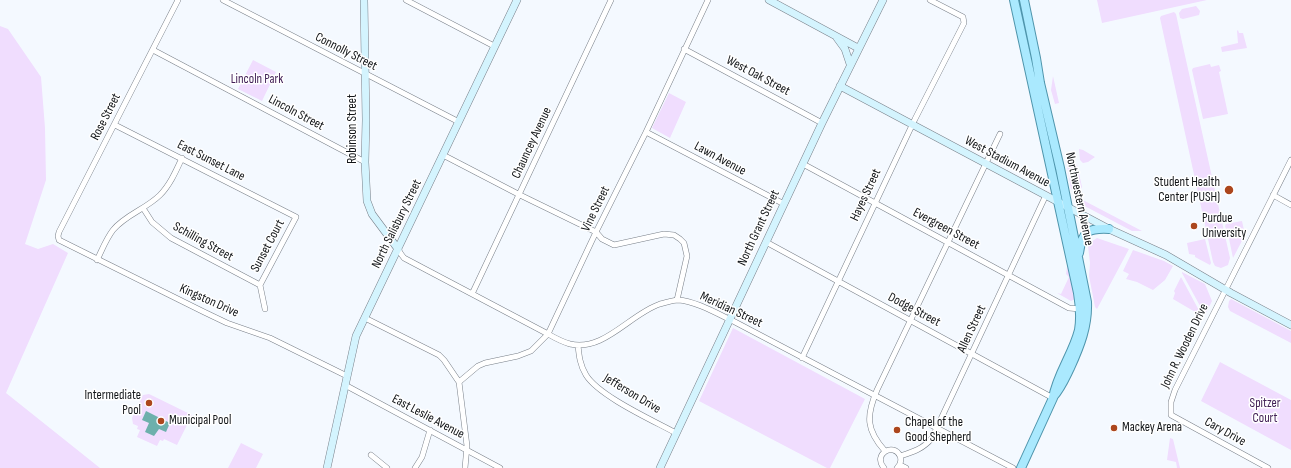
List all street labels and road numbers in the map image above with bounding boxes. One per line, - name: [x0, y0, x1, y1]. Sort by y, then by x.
- street label: Connolly Street: [312, 30, 380, 74]
- street label: West Oak Street: [723, 53, 793, 99]
- street label: Rose Street: [88, 91, 124, 143]
- street label: Lincoln Street: [265, 92, 327, 134]
- street label: Robinson Street: [345, 94, 361, 164]
- street label: Chauncey Avenue: [509, 105, 555, 181]
- street label: West Stadium Avenue: [962, 133, 1052, 191]
- street label: East Sunset Lane: [175, 137, 247, 185]
- street label: Lawn Avenue: [691, 139, 749, 179]
- street label: Northwestern Avenue: [1062, 151, 1096, 247]
- street label: Hayes Street: [847, 166, 885, 224]
- street label: North Salisbury Street: [369, 177, 425, 271]
- street label: Vine Street: [578, 184, 614, 234]
- street label: North Grant Street: [735, 188, 783, 268]
- street label: Evergreen Street: [910, 205, 982, 253]
- street label: Sunset Court: [248, 217, 288, 275]
- street label: Schilling Street: [170, 219, 236, 265]
- street label: Kingston Drive: [177, 281, 241, 321]
- street label: Meridian Street: [697, 289, 765, 331]
- street label: Dodge Street: [885, 290, 943, 330]
- street label: John R. Wooden Drive: [1158, 301, 1212, 391]
- street label: Allen Street: [954, 303, 990, 355]
- street label: Jefferson Drive: [600, 371, 664, 417]
- street label: East Leslie Avenue: [389, 391, 467, 443]
- street label: Cary Drive: [1202, 414, 1248, 450]

